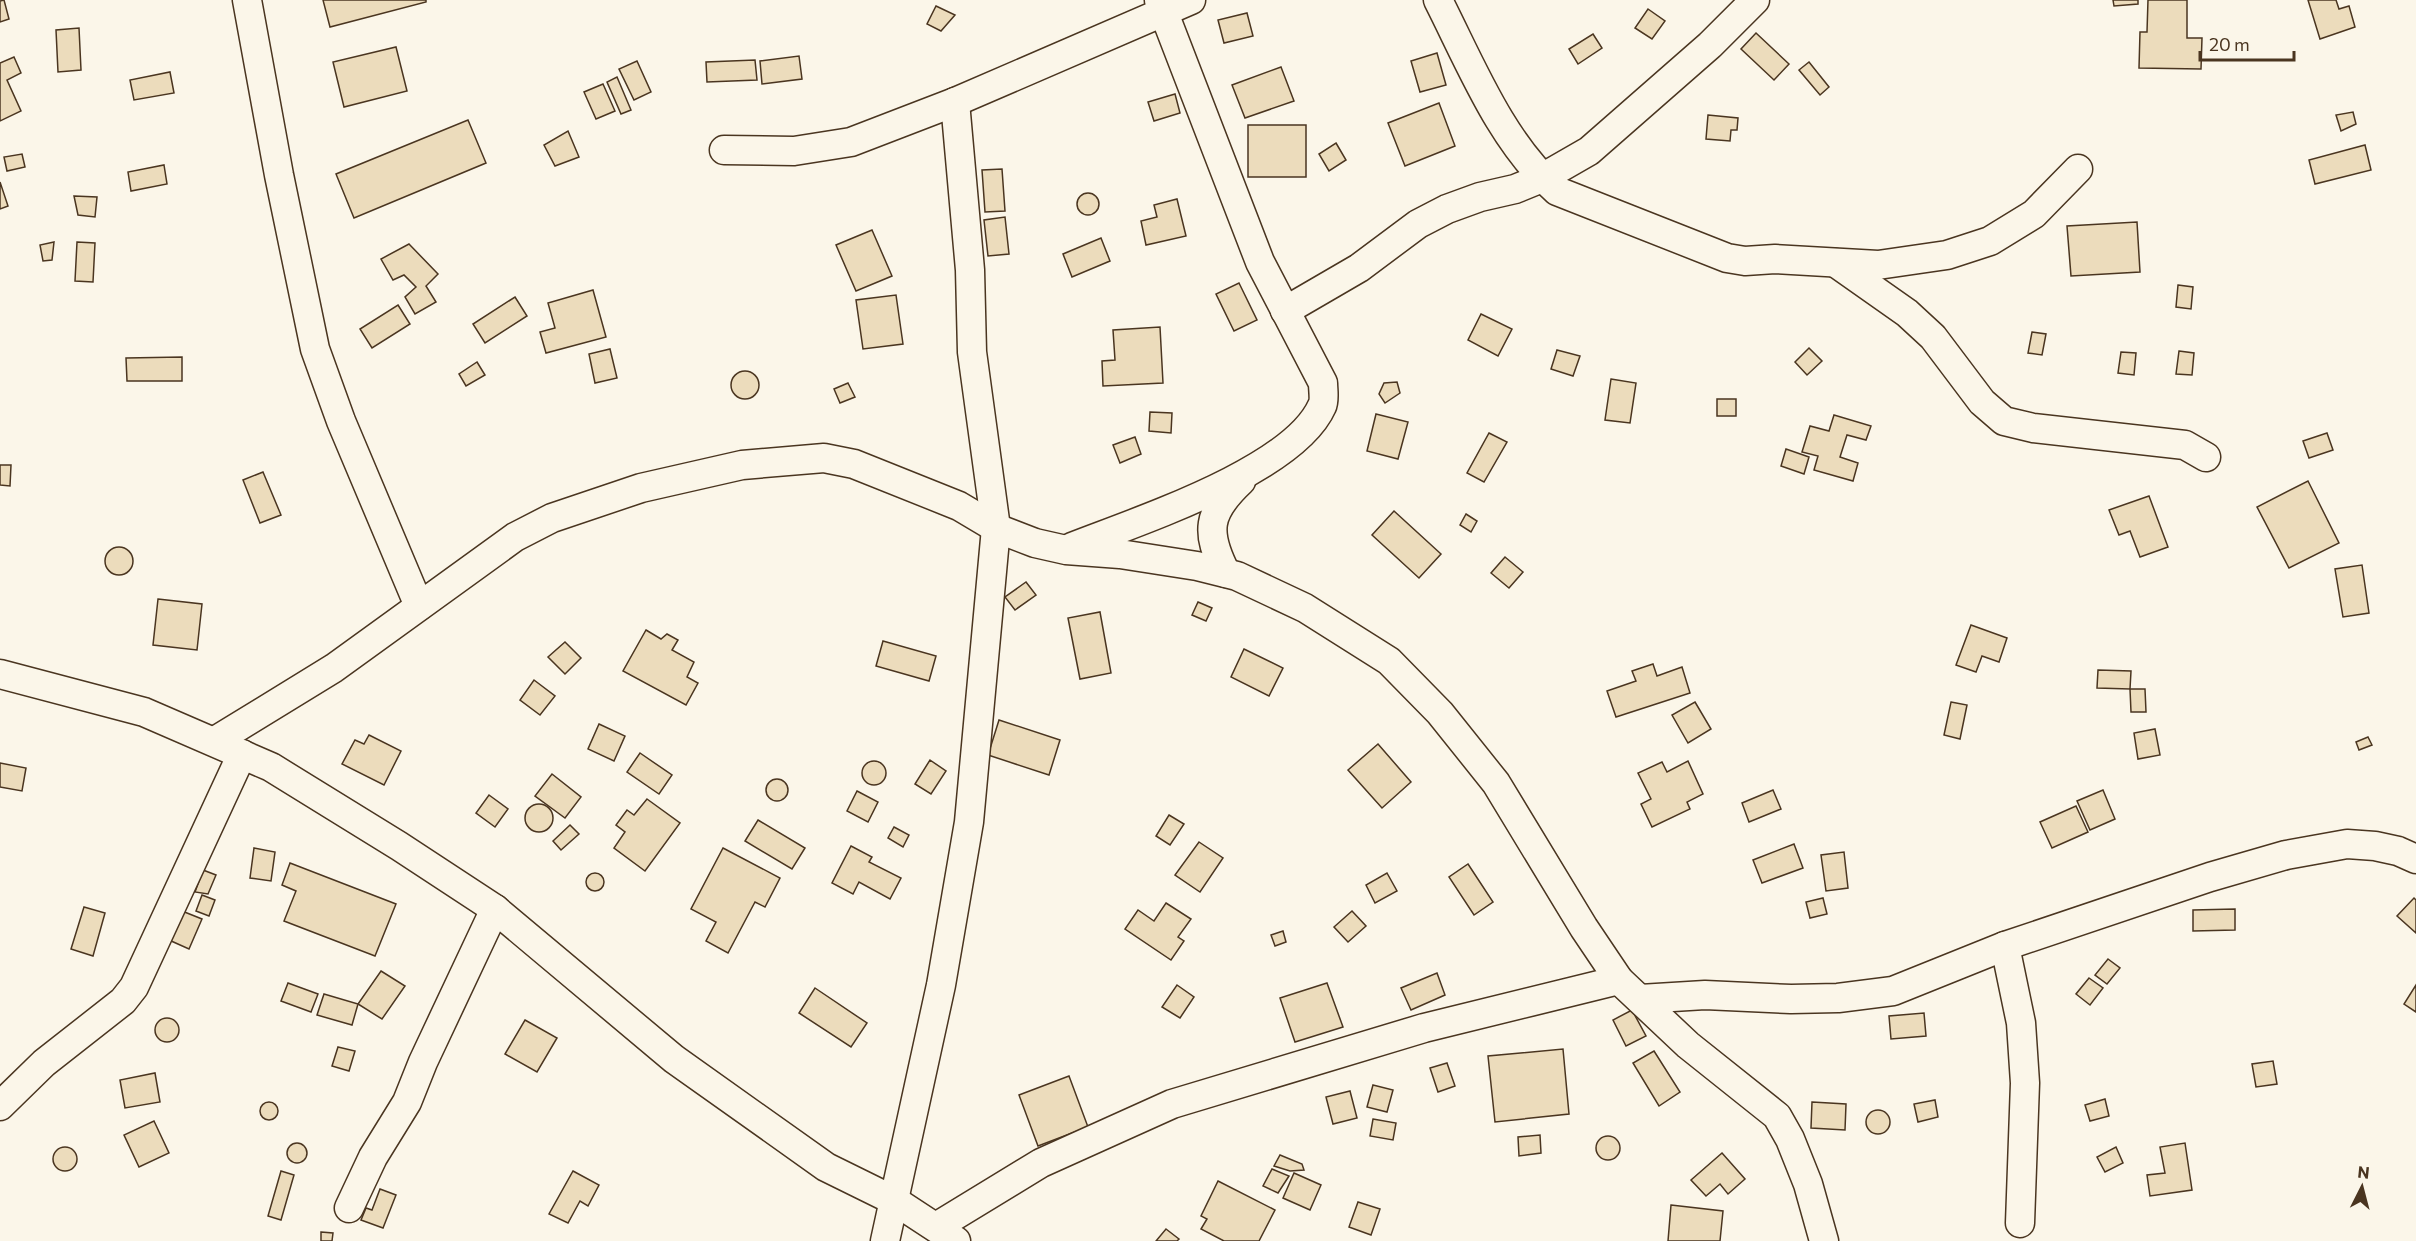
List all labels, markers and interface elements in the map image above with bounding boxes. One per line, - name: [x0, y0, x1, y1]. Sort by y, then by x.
- scale bar: [2200, 24, 2294, 62]
- text: 20 m: [2209, 33, 2250, 55]
- north arrow: [2332, 1157, 2392, 1217]
- text: N: [2357, 1162, 2371, 1182]

